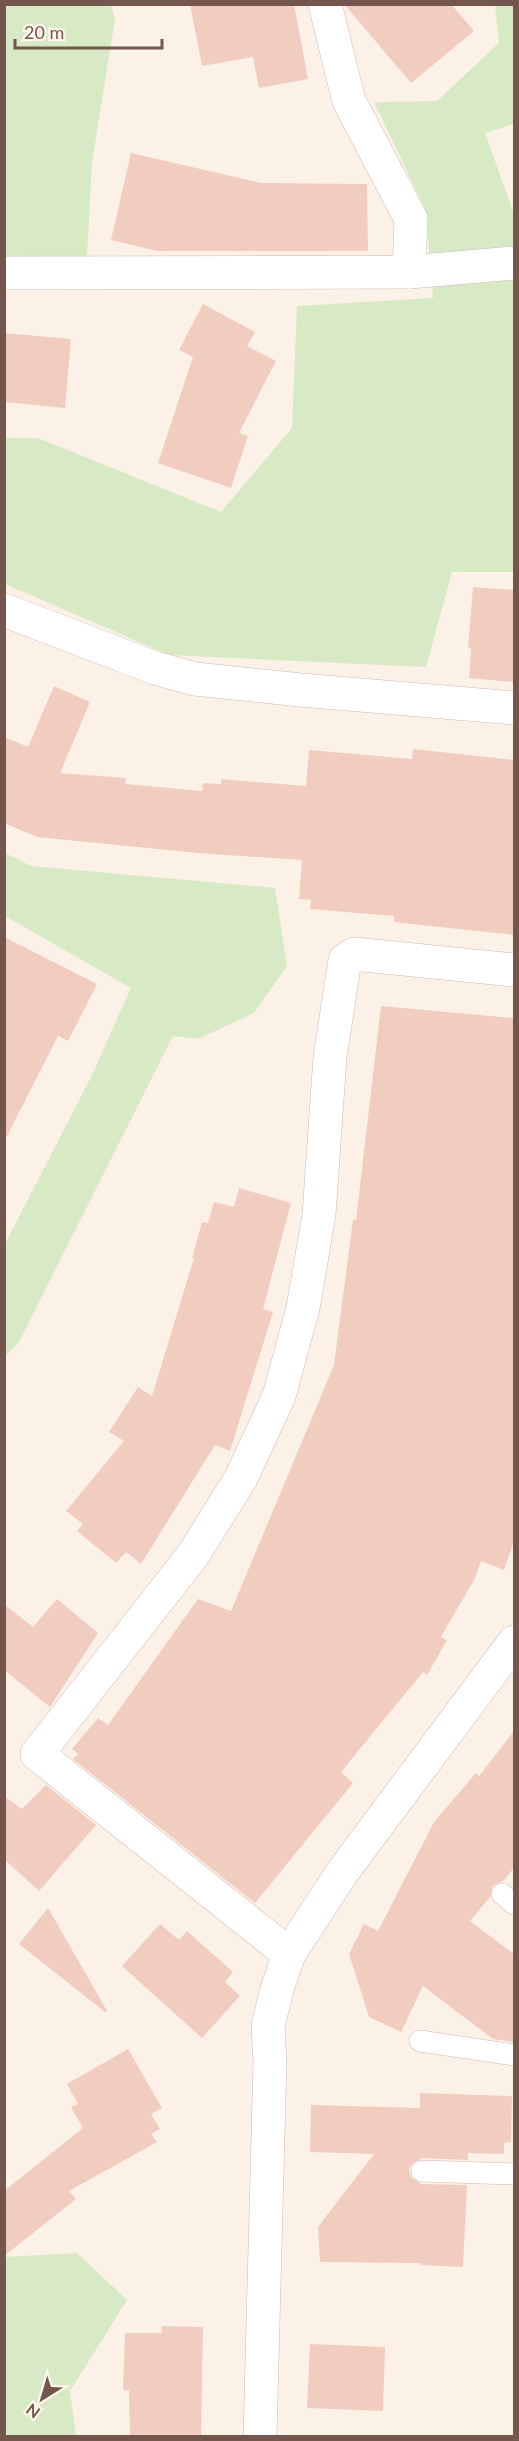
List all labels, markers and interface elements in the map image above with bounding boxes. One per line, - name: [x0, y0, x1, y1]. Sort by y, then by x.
- scale bar: [15, 12, 162, 50]
- text: 20 m: [24, 21, 64, 43]
- north arrow: [12, 2369, 72, 2429]
- text: N: [22, 2400, 43, 2423]

